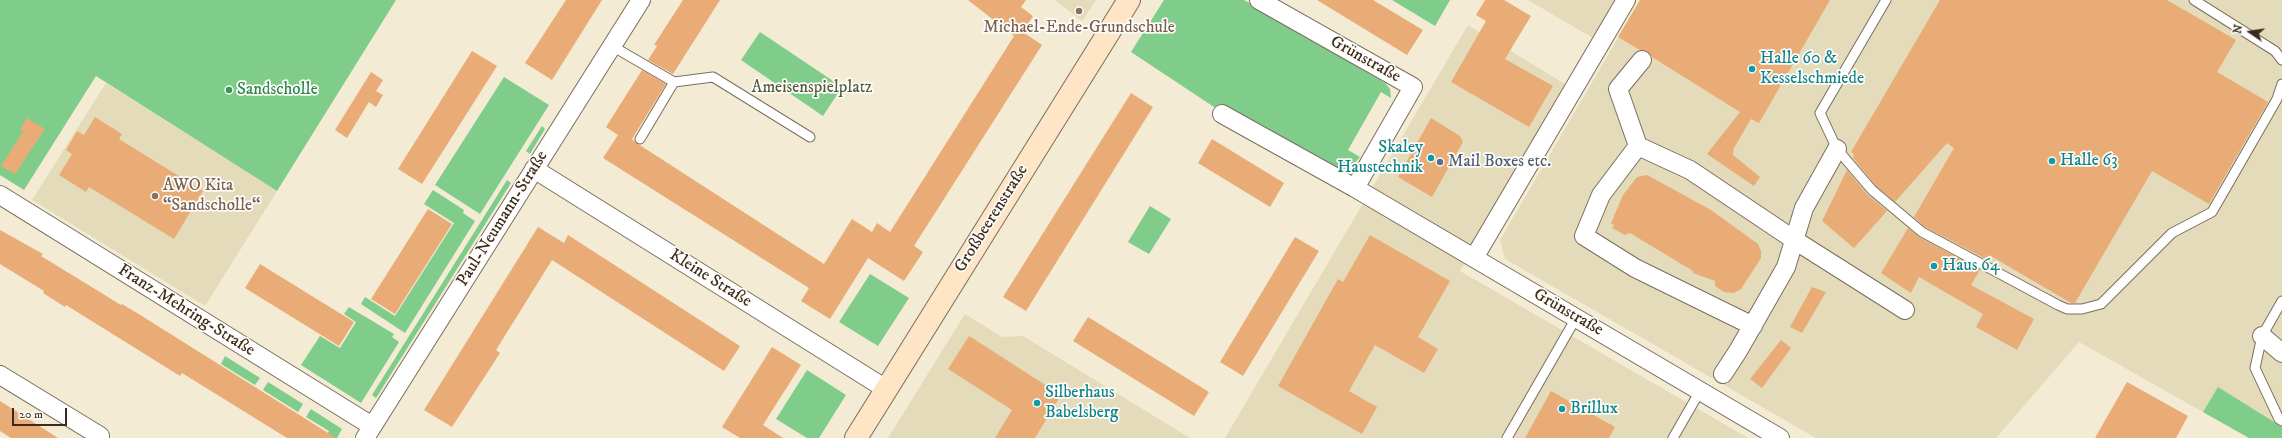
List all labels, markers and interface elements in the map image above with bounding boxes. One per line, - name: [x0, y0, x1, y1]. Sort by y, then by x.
- marker: Michael-Ende-Grundschule: [1074, 6, 1084, 16]
- north arrow: [2230, 12, 2270, 52]
- place label: Michael-Ende-Grundschule: [983, 18, 1175, 38]
- text: N: [2230, 23, 2246, 35]
- street label: Grünstraße: [1326, 32, 1404, 88]
- place label: Halle 60 & Kesselschmiede: [1760, 49, 1864, 89]
- marker: Halle 60 & Kesselschmiede: [1747, 64, 1757, 74]
- park label: Ameisenspielplatz: [752, 78, 872, 98]
- place label: Sandscholle: [237, 80, 318, 100]
- marker: Sandscholle: [224, 85, 234, 95]
- place label: Skaley Haustechnik: [1337, 138, 1423, 178]
- street label: Paul-Neumann-Straße: [453, 147, 553, 291]
- place label: Halle 63: [2060, 151, 2118, 171]
- place label: Mail Boxes etc.: [1448, 152, 1551, 172]
- marker: Skaley Haustechnik: [1426, 153, 1436, 163]
- marker: Halle 63: [2047, 156, 2057, 166]
- marker: Mail Boxes etc.: [1435, 157, 1445, 167]
- street label: Großbeerenstraße: [951, 161, 1033, 277]
- place label: AWO Kita “Sandscholle“: [163, 176, 260, 216]
- marker: AWO Kita “Sandscholle“: [150, 191, 160, 201]
- street label: Kleine Straße: [665, 246, 755, 312]
- place label: Haus 64: [1942, 256, 2000, 276]
- street label: Franz-Mehring-Straße: [114, 261, 258, 361]
- marker: Haus 64: [1929, 261, 1939, 271]
- street label: Grünstraße: [1529, 285, 1607, 341]
- place label: Silberhaus Babelsberg: [1045, 383, 1118, 423]
- marker: Silberhaus Babelsberg: [1032, 398, 1042, 408]
- place label: Brillux: [1570, 399, 1618, 419]
- scale bar: [14, 400, 69, 426]
- marker: Brillux: [1557, 404, 1567, 414]
- text: 20 m: [19, 407, 43, 422]

